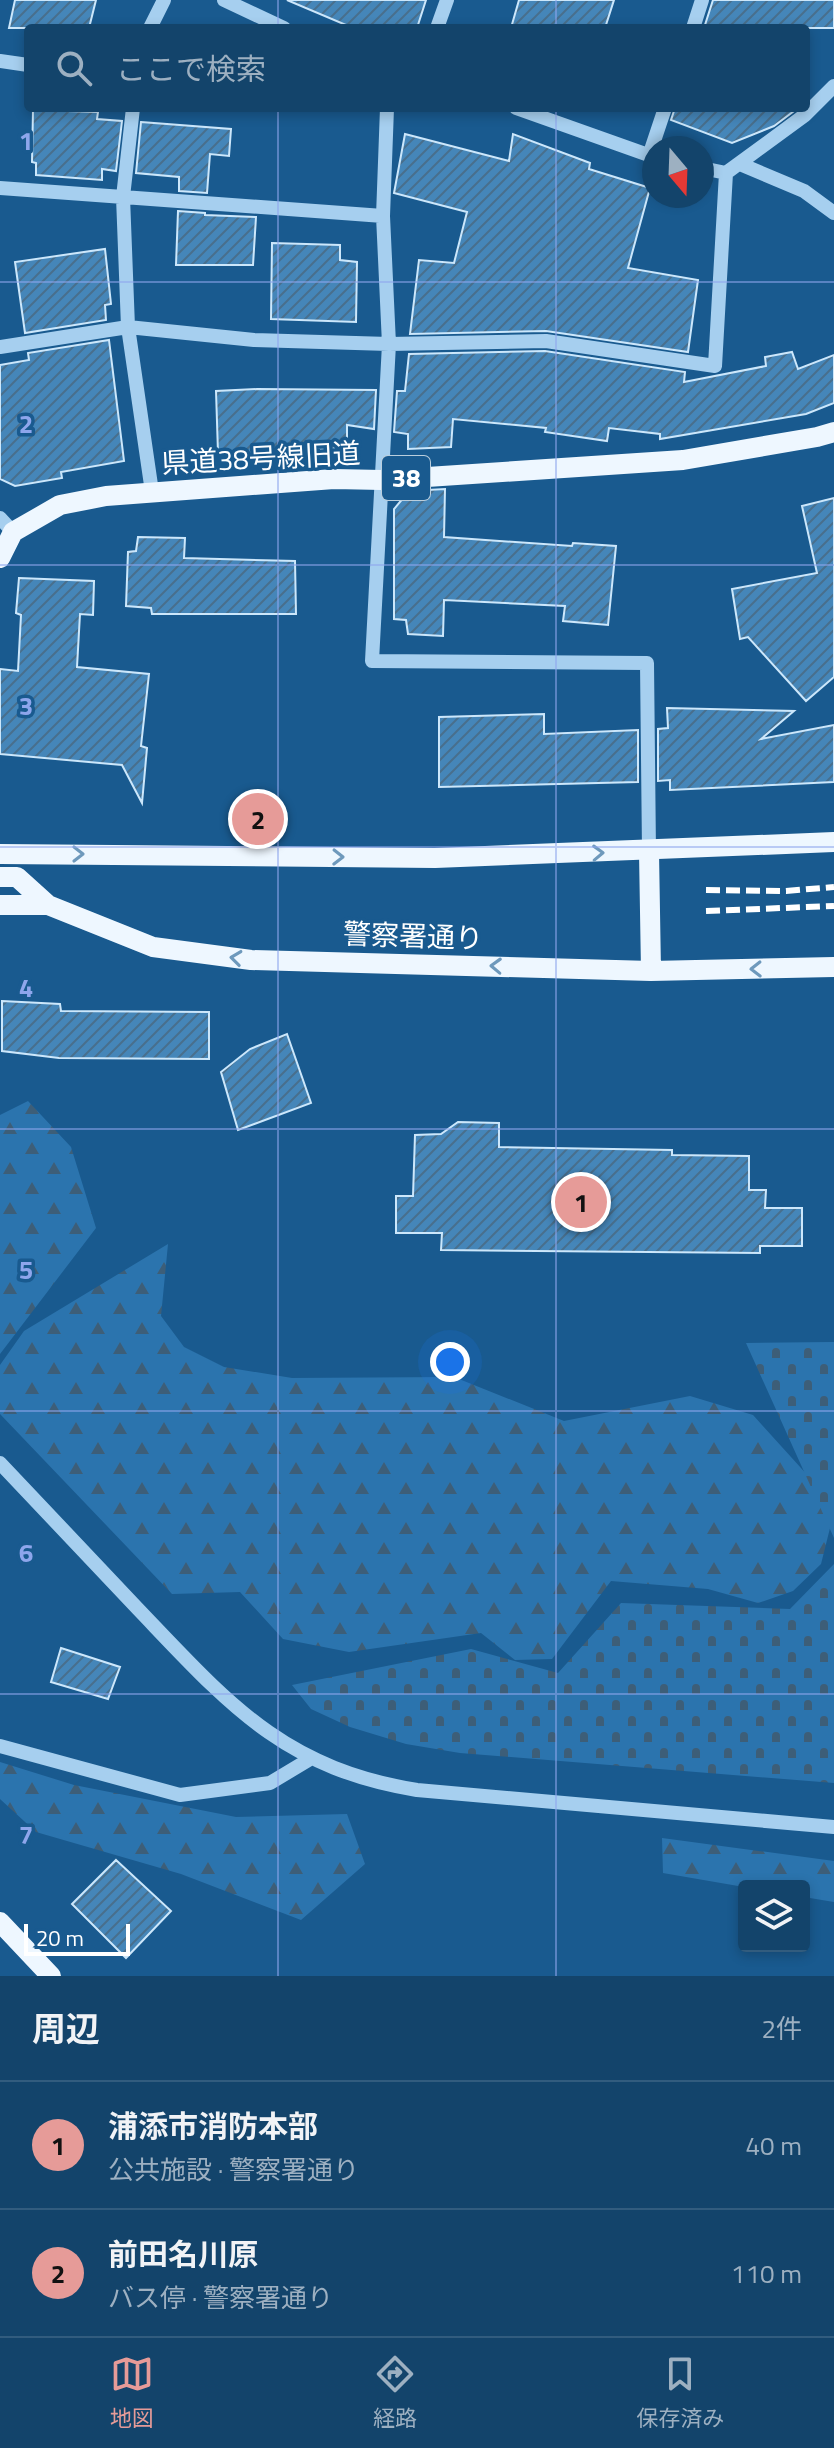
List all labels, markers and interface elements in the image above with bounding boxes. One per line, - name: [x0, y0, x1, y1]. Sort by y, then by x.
- search box: [24, 24, 810, 112]
- icon: search: [52, 46, 96, 90]
- text: ここで検索: [116, 46, 266, 92]
- text: 1: [19, 121, 33, 160]
- north arrow: [642, 136, 714, 208]
- text: 2: [19, 404, 33, 443]
- street label: 県道38号線旧道: [160, 431, 362, 484]
- road number: 38: [382, 456, 430, 500]
- text: 3: [19, 686, 33, 725]
- pin: 2: [232, 789, 284, 849]
- one-way arrow: [72, 845, 85, 863]
- one-way arrow: [592, 845, 605, 862]
- one-way arrow: [332, 848, 345, 866]
- street label: 警察署通り: [342, 912, 484, 959]
- one-way arrow: [229, 949, 242, 966]
- one-way arrow: [489, 958, 502, 975]
- one-way arrow: [749, 960, 762, 978]
- text: 4: [19, 968, 33, 1007]
- pin: 1: [555, 1172, 607, 1232]
- text: 5: [19, 1250, 33, 1289]
- your location: [430, 1342, 470, 1382]
- text: 6: [19, 1533, 33, 1572]
- text: 7: [19, 1815, 33, 1854]
- map controls: [738, 1880, 810, 1952]
- button: layers: [738, 1880, 810, 1952]
- scale bar: [24, 1920, 130, 1956]
- text: 20 m: [36, 1921, 84, 1955]
- text: 周辺: [32, 2002, 100, 2054]
- text: 2件: [761, 2009, 802, 2048]
- text: 浦添市消防本部: [108, 2103, 318, 2149]
- text: 1: [51, 2126, 65, 2165]
- text: 40 m: [745, 2126, 802, 2165]
- text: 公共施設 · 警察署通り: [108, 2150, 359, 2189]
- text: 前田名川原: [108, 2231, 258, 2277]
- text: 2: [51, 2254, 65, 2293]
- text: 110 m: [731, 2254, 802, 2293]
- text: バス停 · 警察署通り: [108, 2278, 333, 2317]
- tab: 地図: [110, 2352, 154, 2435]
- tab: 経路: [373, 2352, 417, 2435]
- tab: 保存済み: [636, 2352, 724, 2435]

